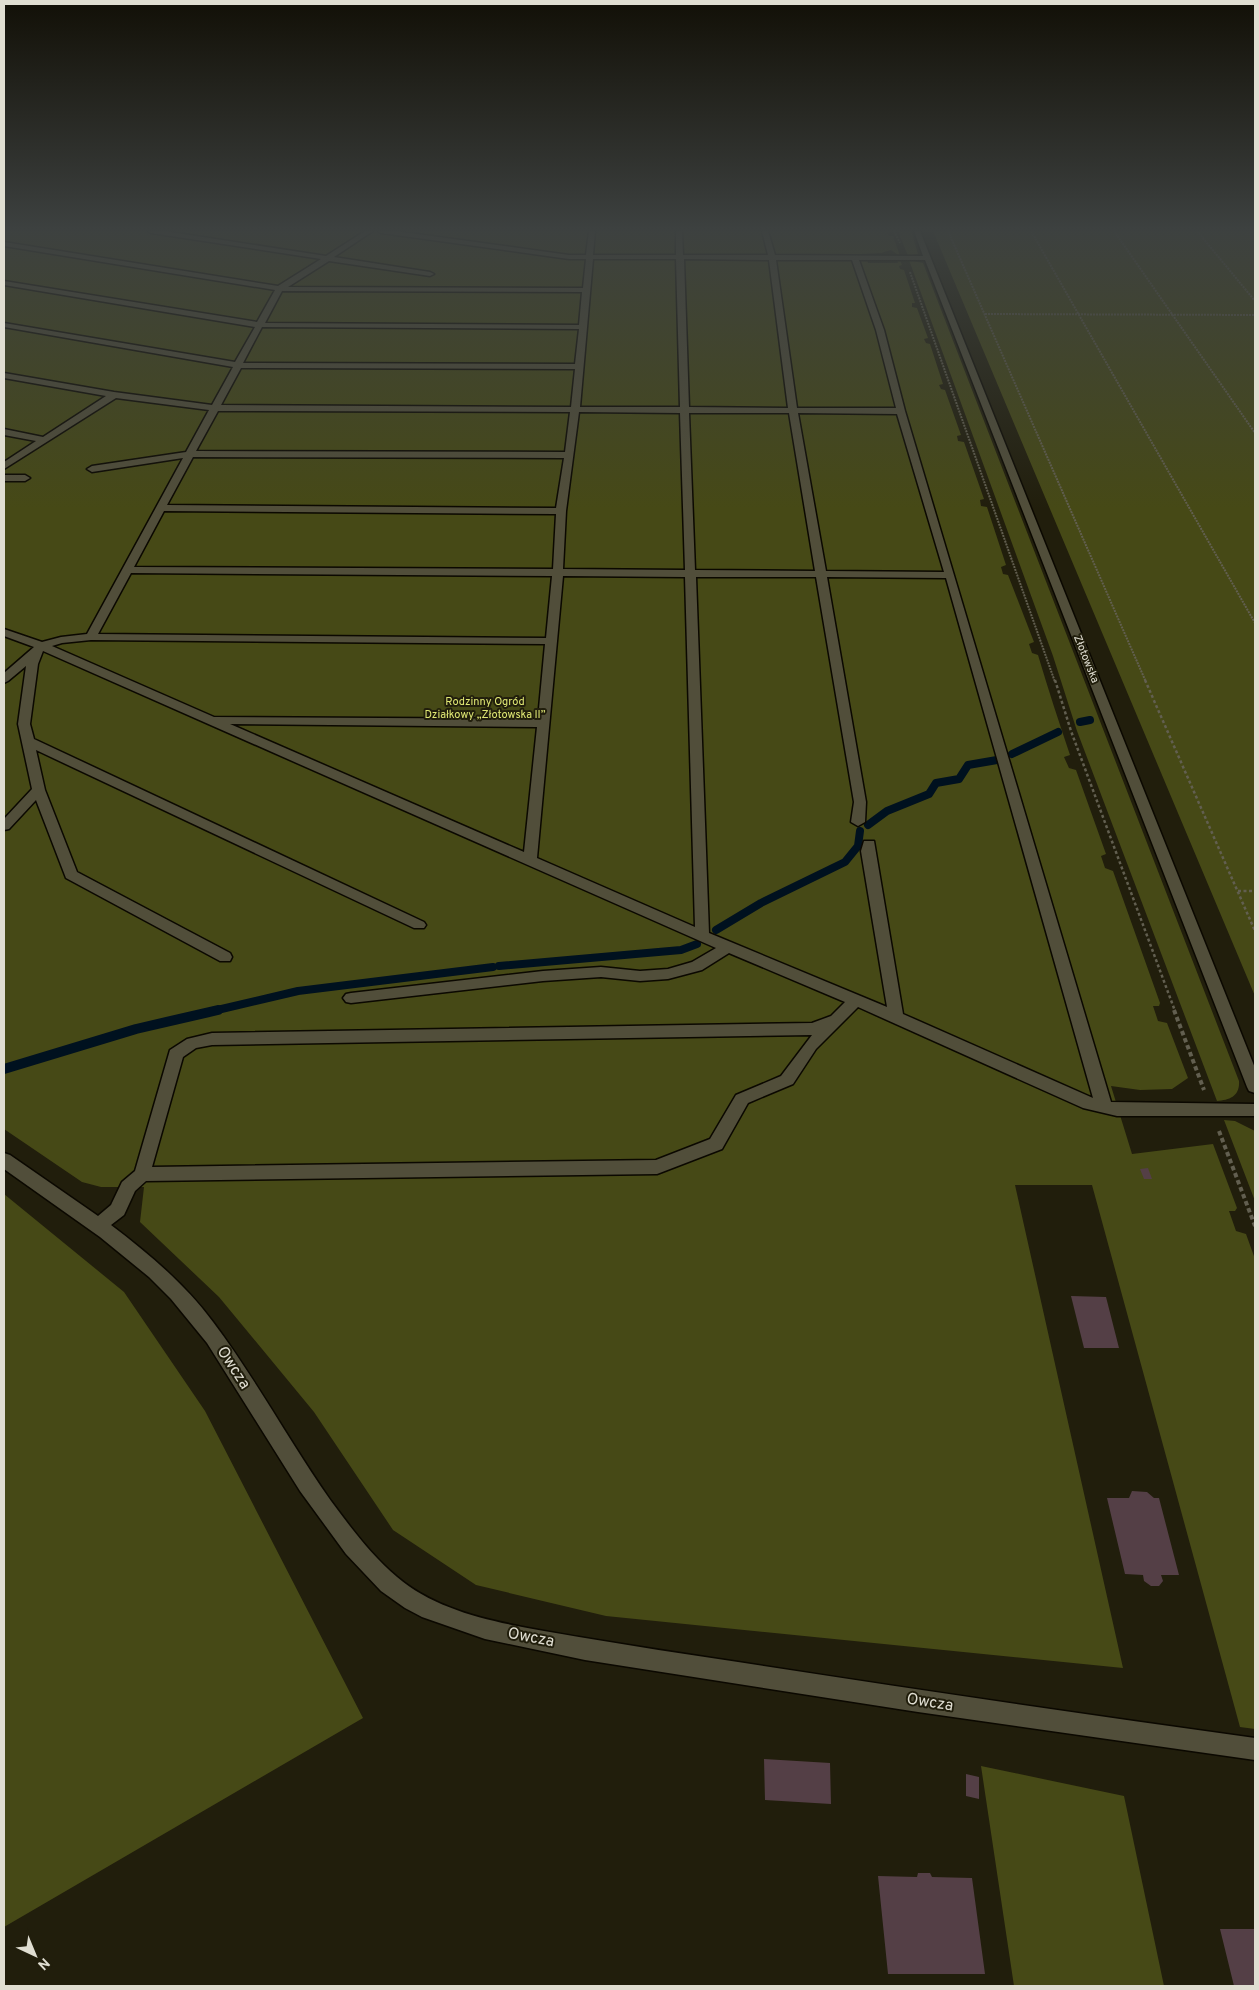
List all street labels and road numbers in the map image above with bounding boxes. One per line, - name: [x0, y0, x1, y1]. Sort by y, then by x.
- street label: Złotowska: [1070, 633, 1102, 685]
- street label: Owcza: [212, 1343, 254, 1393]
- street label: Owcza: [506, 1624, 556, 1652]
- street label: Owcza: [905, 1689, 955, 1717]

